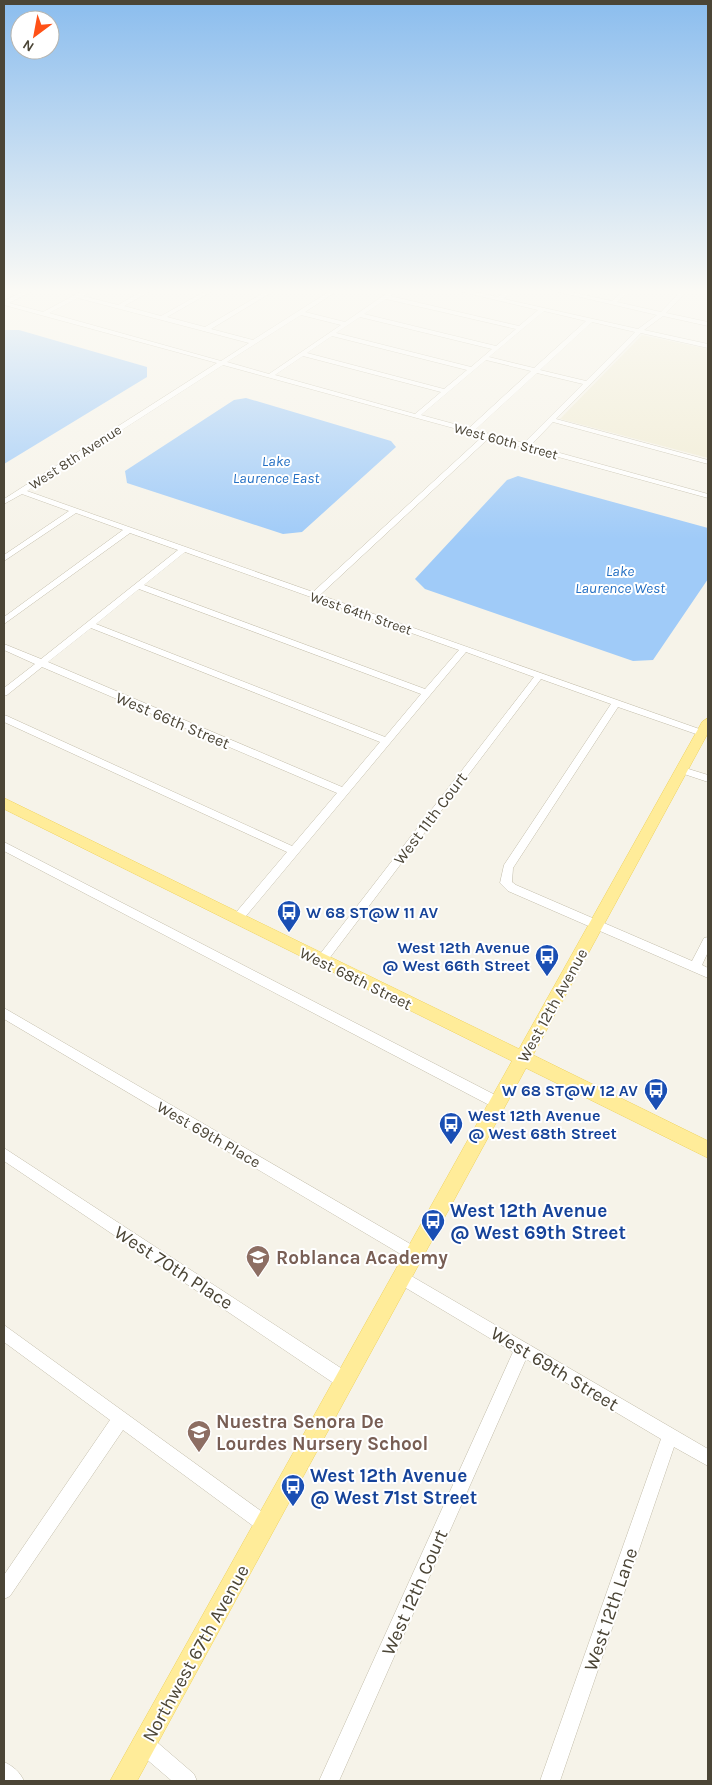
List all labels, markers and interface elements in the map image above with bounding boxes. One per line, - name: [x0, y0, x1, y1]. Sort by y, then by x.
- north arrow: [10, 10, 60, 60]
- text: N: [20, 36, 37, 55]
- street label: West 60th Street: [452, 419, 560, 464]
- street label: West 8th Avenue: [26, 421, 125, 494]
- water label: Lake Laurence East: [233, 452, 320, 487]
- water label: Lake Laurence West: [575, 562, 666, 597]
- street label: West 64th Street: [308, 588, 414, 639]
- street label: West 66th Street: [113, 688, 233, 753]
- street label: West 11th Court: [390, 769, 471, 868]
- bus stop icon: W 68 ST@W 11 AV: [276, 899, 302, 933]
- place label: W 68 ST@W 11 AV: [306, 903, 439, 922]
- place label: West 12th Avenue @ West 66th Street: [382, 938, 530, 975]
- street label: West 68th Street: [297, 943, 415, 1014]
- bus stop icon: West 12th Avenue @ West 66th Street: [534, 943, 560, 977]
- street label: West 12th Avenue: [513, 945, 592, 1065]
- bus stop icon: W 68 ST@W 12 AV: [643, 1077, 669, 1111]
- place label: W 68 ST@W 12 AV: [502, 1081, 638, 1100]
- street label: West 69th Place: [153, 1097, 264, 1172]
- place label: West 12th Avenue @ West 68th Street: [468, 1106, 617, 1143]
- bus stop icon: West 12th Avenue @ West 68th Street: [438, 1111, 464, 1145]
- place label: West 12th Avenue @ West 69th Street: [450, 1200, 626, 1244]
- bus stop icon: West 12th Avenue @ West 69th Street: [420, 1208, 446, 1242]
- street label: West 70th Place: [110, 1221, 237, 1314]
- school or university icon: Roblanca Academy: [245, 1244, 271, 1278]
- place label: Roblanca Academy: [276, 1247, 448, 1269]
- street label: West 69th Street: [487, 1322, 622, 1416]
- place label: Nuestra Senora De Lourdes Nursery School: [216, 1411, 428, 1455]
- school or university icon: Nuestra Senora De Lourdes Nursery School: [186, 1419, 212, 1453]
- place label: West 12th Avenue @ West 71st Street: [310, 1465, 477, 1509]
- bus stop icon: West 12th Avenue @ West 71st Street: [280, 1473, 306, 1507]
- street label: West 12th Court: [377, 1526, 453, 1659]
- street label: West 12th Lane: [580, 1545, 642, 1674]
- street label: Northwest 67th Avenue: [138, 1561, 254, 1746]

